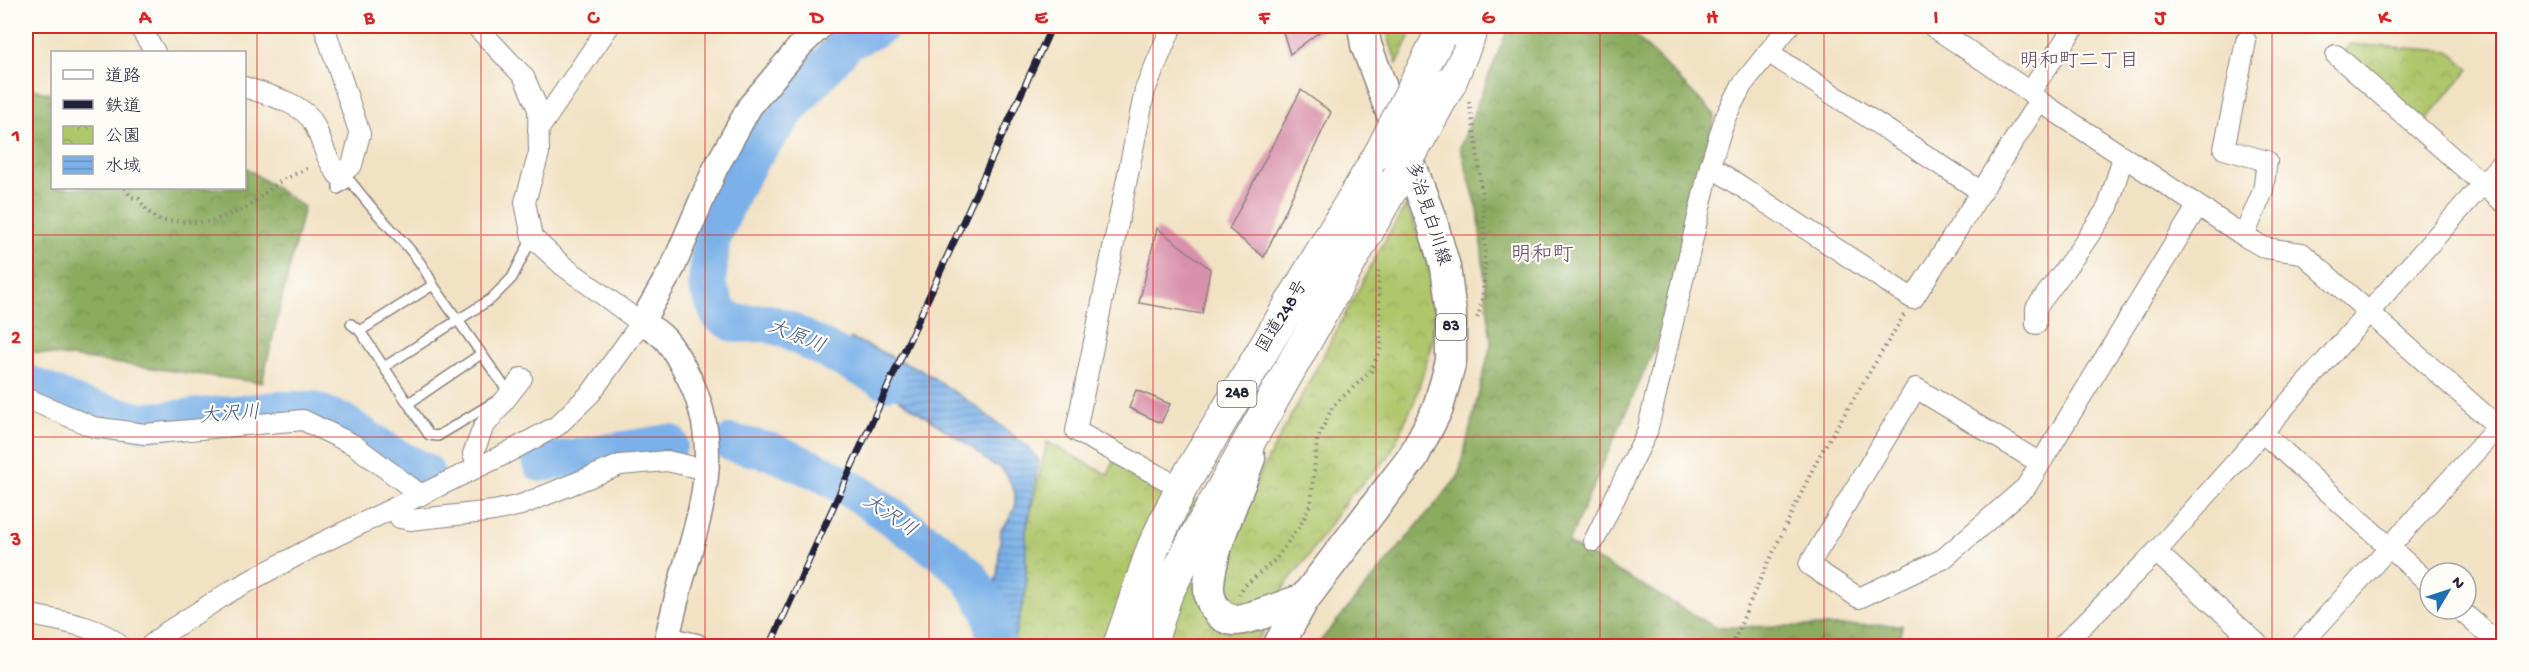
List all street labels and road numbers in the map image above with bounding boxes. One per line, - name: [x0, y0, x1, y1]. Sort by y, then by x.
- street label: 多治見白川線: [1400, 159, 1455, 269]
- street label: 国道248号: [1252, 276, 1313, 357]
- road number: 83: [1436, 314, 1466, 340]
- road number: 248: [1218, 381, 1256, 407]

